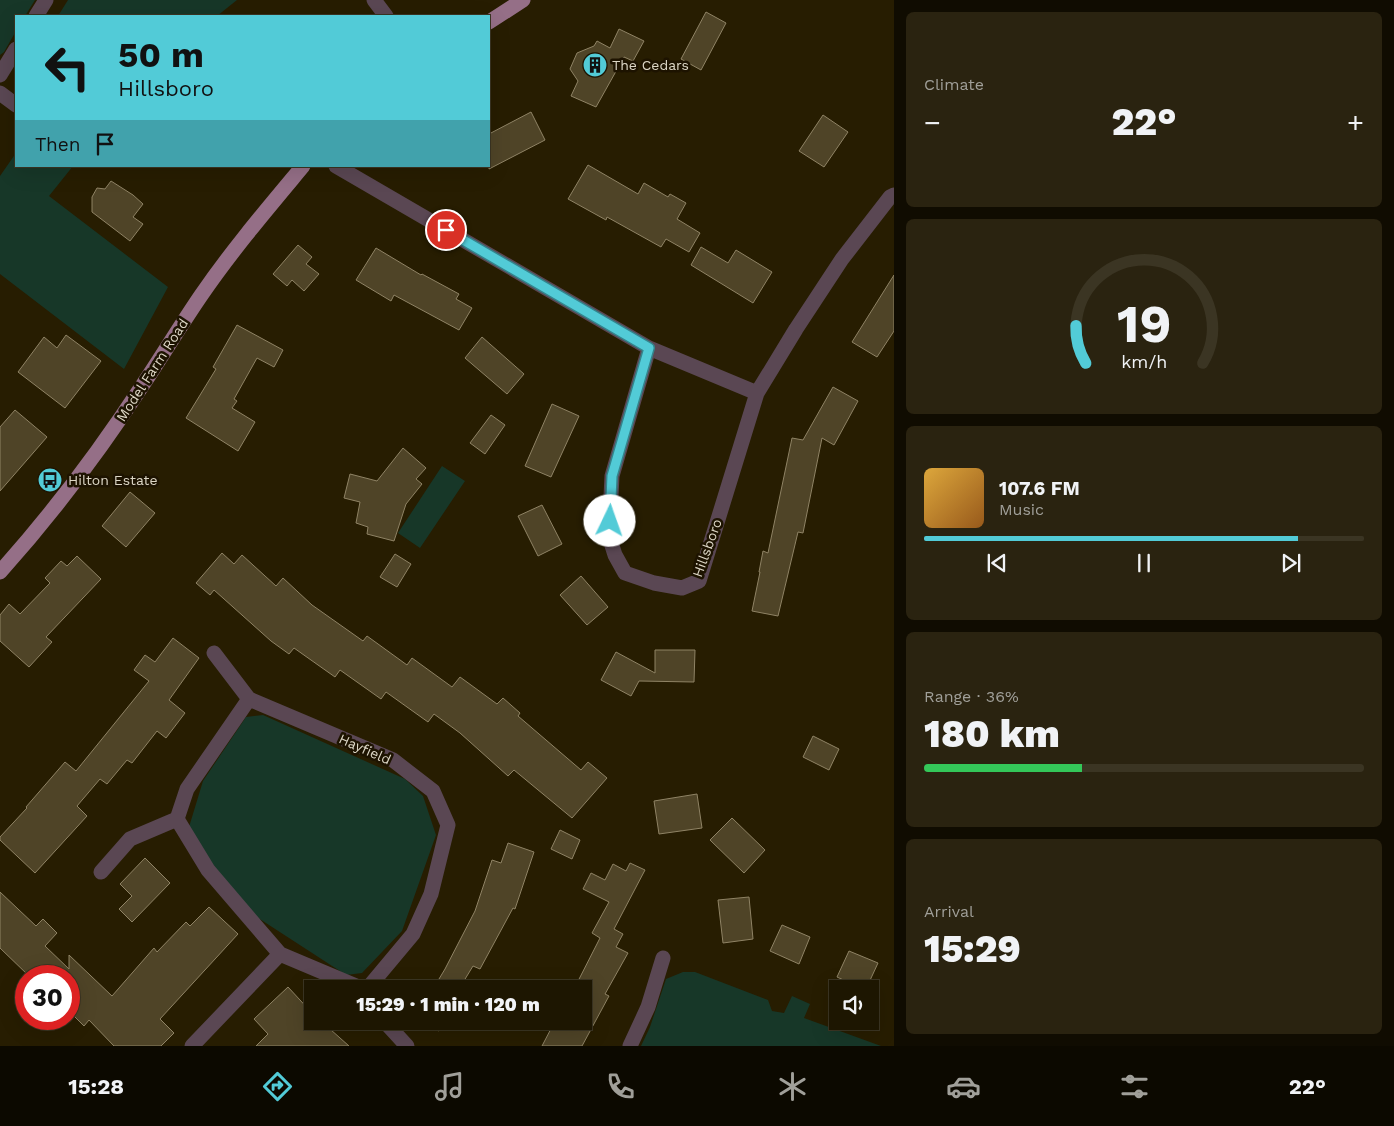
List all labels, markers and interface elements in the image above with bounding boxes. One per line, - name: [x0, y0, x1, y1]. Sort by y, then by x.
- text: 50 m: [118, 34, 204, 76]
- icon: left: [35, 35, 100, 100]
- building icon: The Cedars: [582, 52, 608, 78]
- place label: The Cedars: [612, 57, 689, 73]
- text: Climate: [924, 75, 984, 94]
- text: Hillsboro: [118, 76, 214, 101]
- text: 22°: [1112, 100, 1176, 144]
- text: −: [924, 106, 941, 139]
- text: +: [1347, 106, 1364, 139]
- icon: arrive: [91, 130, 119, 158]
- text: Then: [35, 133, 81, 156]
- pin: [425, 209, 467, 251]
- icon: arrive: [432, 216, 460, 244]
- text: 19: [1117, 294, 1171, 355]
- street label: Model Farm Road: [113, 316, 191, 424]
- text: km/h: [1121, 351, 1167, 372]
- bus stop icon: Hilton Estate: [37, 467, 63, 493]
- place label: Hilton Estate: [68, 472, 157, 488]
- text: 107.6 FM: [999, 477, 1080, 500]
- position arrow: [583, 494, 635, 546]
- text: Music: [999, 500, 1044, 519]
- street label: Hillsboro: [689, 517, 725, 579]
- icon: previous: [983, 549, 1011, 577]
- icon: pause: [1130, 549, 1158, 577]
- icon: next: [1277, 549, 1305, 577]
- text: Range · 36%: [924, 687, 1019, 706]
- text: 180 km: [924, 712, 1060, 756]
- street label: Hayfield: [336, 730, 394, 768]
- text: Arrival: [924, 902, 974, 921]
- text: 15:29: [924, 927, 1021, 971]
- speed limit sign: 30: [15, 965, 80, 1030]
- map controls: [829, 980, 879, 1030]
- button: sound: [829, 980, 879, 1030]
- text: 15:29 · 1 min · 120 m: [356, 993, 540, 1016]
- icon: directions: [260, 1069, 295, 1104]
- icon: music: [432, 1069, 467, 1104]
- icon: phone: [603, 1069, 638, 1104]
- icon: climate: [775, 1069, 810, 1104]
- icon: car: [946, 1069, 981, 1104]
- icon: filters: [1117, 1069, 1152, 1104]
- text: 15:28: [68, 1074, 124, 1099]
- text: 22°: [1289, 1074, 1326, 1099]

